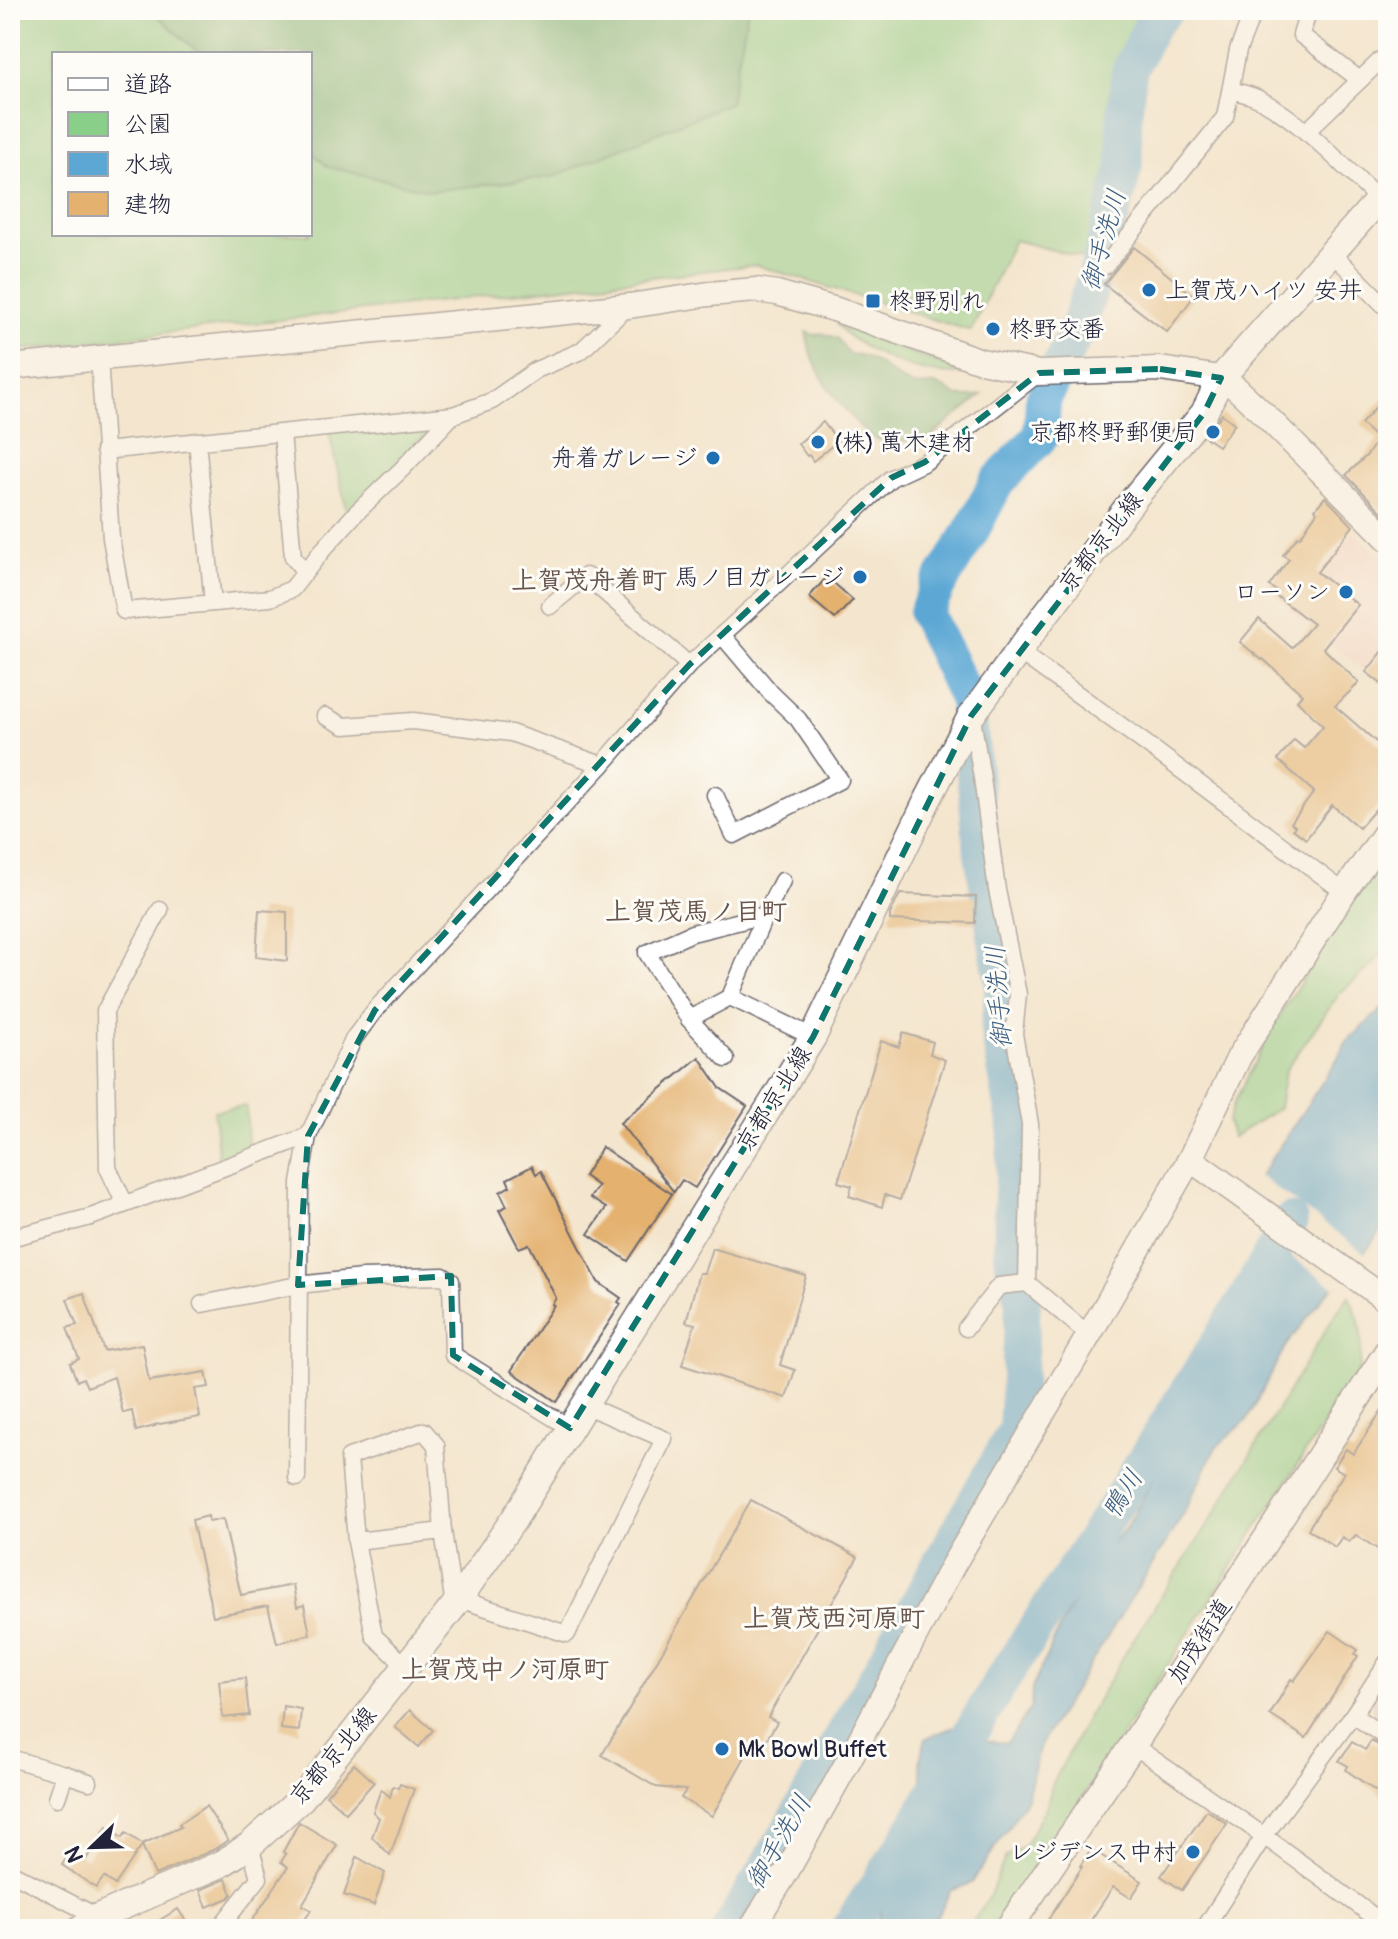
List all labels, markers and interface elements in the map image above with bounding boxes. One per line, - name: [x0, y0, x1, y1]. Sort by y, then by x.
- legend: [52, 52, 312, 236]
- text: 道路: [124, 70, 172, 99]
- text: 公園: [124, 110, 172, 139]
- text: 水域: [124, 150, 172, 179]
- water label: 御手洗川: [1074, 186, 1134, 294]
- text: 建物: [124, 190, 172, 219]
- place label: 上賀茂ハイツ 安井: [1165, 276, 1362, 305]
- marker: 上賀茂ハイツ 安井: [1140, 281, 1158, 299]
- place label: 柊野別れ: [889, 287, 985, 316]
- marker: 柊野別れ: [864, 292, 882, 310]
- place label: 柊野交番: [1009, 315, 1105, 344]
- marker: 柊野交番: [984, 320, 1002, 338]
- place label: 京都柊野郵便局: [1029, 418, 1197, 447]
- marker: 京都柊野郵便局: [1204, 423, 1222, 441]
- place label: (株) 萬木建材: [834, 428, 975, 457]
- marker: (株) 萬木建材: [809, 433, 827, 451]
- place label: 舟着ガレージ: [552, 444, 697, 473]
- marker: 舟着ガレージ: [704, 449, 722, 467]
- street label: 京都京北線: [1053, 486, 1149, 598]
- place label: 馬ノ目ガレージ: [675, 563, 844, 592]
- district label: 上賀茂舟着町: [511, 565, 667, 597]
- marker: 馬ノ目ガレージ: [851, 568, 869, 586]
- place label: ローソン: [1234, 578, 1330, 607]
- marker: ローソン: [1337, 583, 1355, 601]
- district label: 上賀茂馬ノ目町: [605, 896, 787, 928]
- water label: 御手洗川: [979, 944, 1019, 1050]
- street label: 京都京北線: [730, 1040, 818, 1158]
- water label: 鴨川: [1096, 1463, 1150, 1525]
- street label: 加茂街道: [1162, 1593, 1238, 1689]
- district label: 上賀茂西河原町: [743, 1603, 925, 1635]
- district label: 上賀茂中ノ河原町: [401, 1654, 609, 1686]
- street label: 京都京北線: [283, 1701, 383, 1811]
- place label: Mk Bowl Buffet: [738, 1735, 887, 1764]
- marker: Mk Bowl Buffet: [713, 1740, 731, 1758]
- water label: 御手洗川: [739, 1789, 819, 1895]
- north arrow: [52, 1807, 132, 1887]
- place label: レジデンス中村: [1009, 1838, 1177, 1867]
- text: N: [59, 1842, 90, 1867]
- marker: レジデンス中村: [1184, 1843, 1202, 1861]

